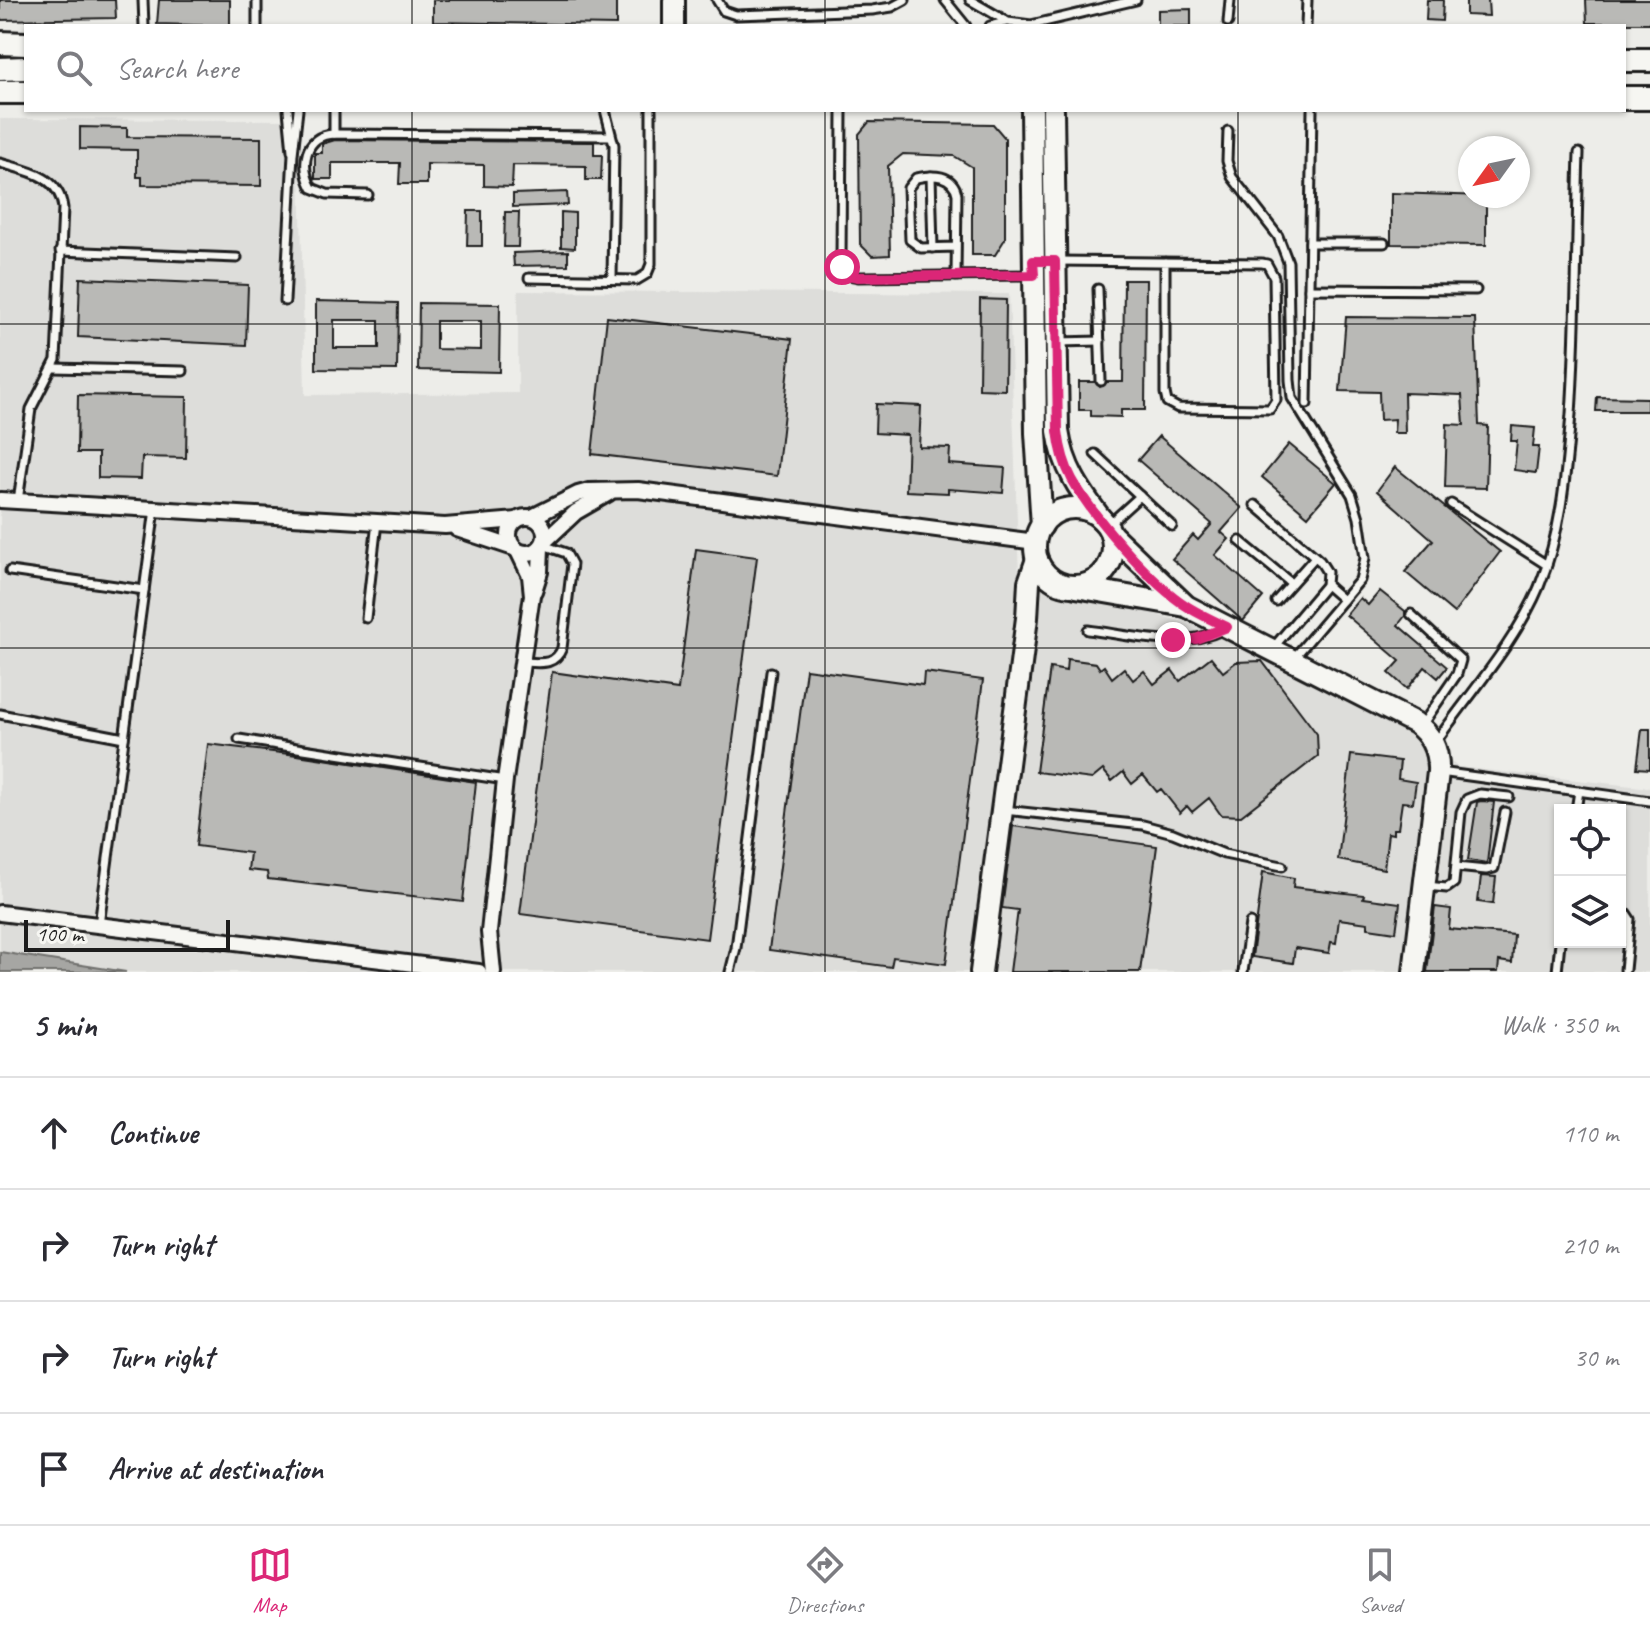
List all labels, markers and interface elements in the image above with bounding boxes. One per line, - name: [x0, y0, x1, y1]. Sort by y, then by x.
- search box: [24, 24, 1626, 112]
- icon: search: [52, 46, 96, 90]
- text: Search here: [116, 49, 238, 87]
- north arrow: [1458, 136, 1530, 208]
- route start: [824, 249, 860, 285]
- route end: [1155, 622, 1191, 658]
- map controls: [1554, 804, 1626, 948]
- button: locate: [1554, 804, 1626, 876]
- button: layers: [1554, 876, 1626, 948]
- scale bar: [24, 916, 230, 952]
- text: 100 m: [36, 920, 83, 948]
- text: 5 min: [32, 1003, 97, 1046]
- text: Walk · 350 m: [1501, 1008, 1618, 1041]
- icon: ahead: [32, 1111, 76, 1155]
- text: Continue: [108, 1114, 198, 1152]
- text: 110 m: [1562, 1117, 1618, 1150]
- icon: right: [32, 1223, 76, 1267]
- text: Turn right: [108, 1226, 213, 1264]
- text: 210 m: [1562, 1229, 1618, 1262]
- icon: right: [32, 1335, 76, 1379]
- text: Turn right: [108, 1338, 213, 1376]
- text: 30 m: [1574, 1341, 1618, 1374]
- icon: arrive: [32, 1447, 76, 1491]
- text: Arrive at destination: [108, 1450, 323, 1488]
- tab: Map: [248, 1543, 292, 1619]
- tab: Directions: [787, 1543, 863, 1619]
- tab: Saved: [1358, 1543, 1402, 1619]

